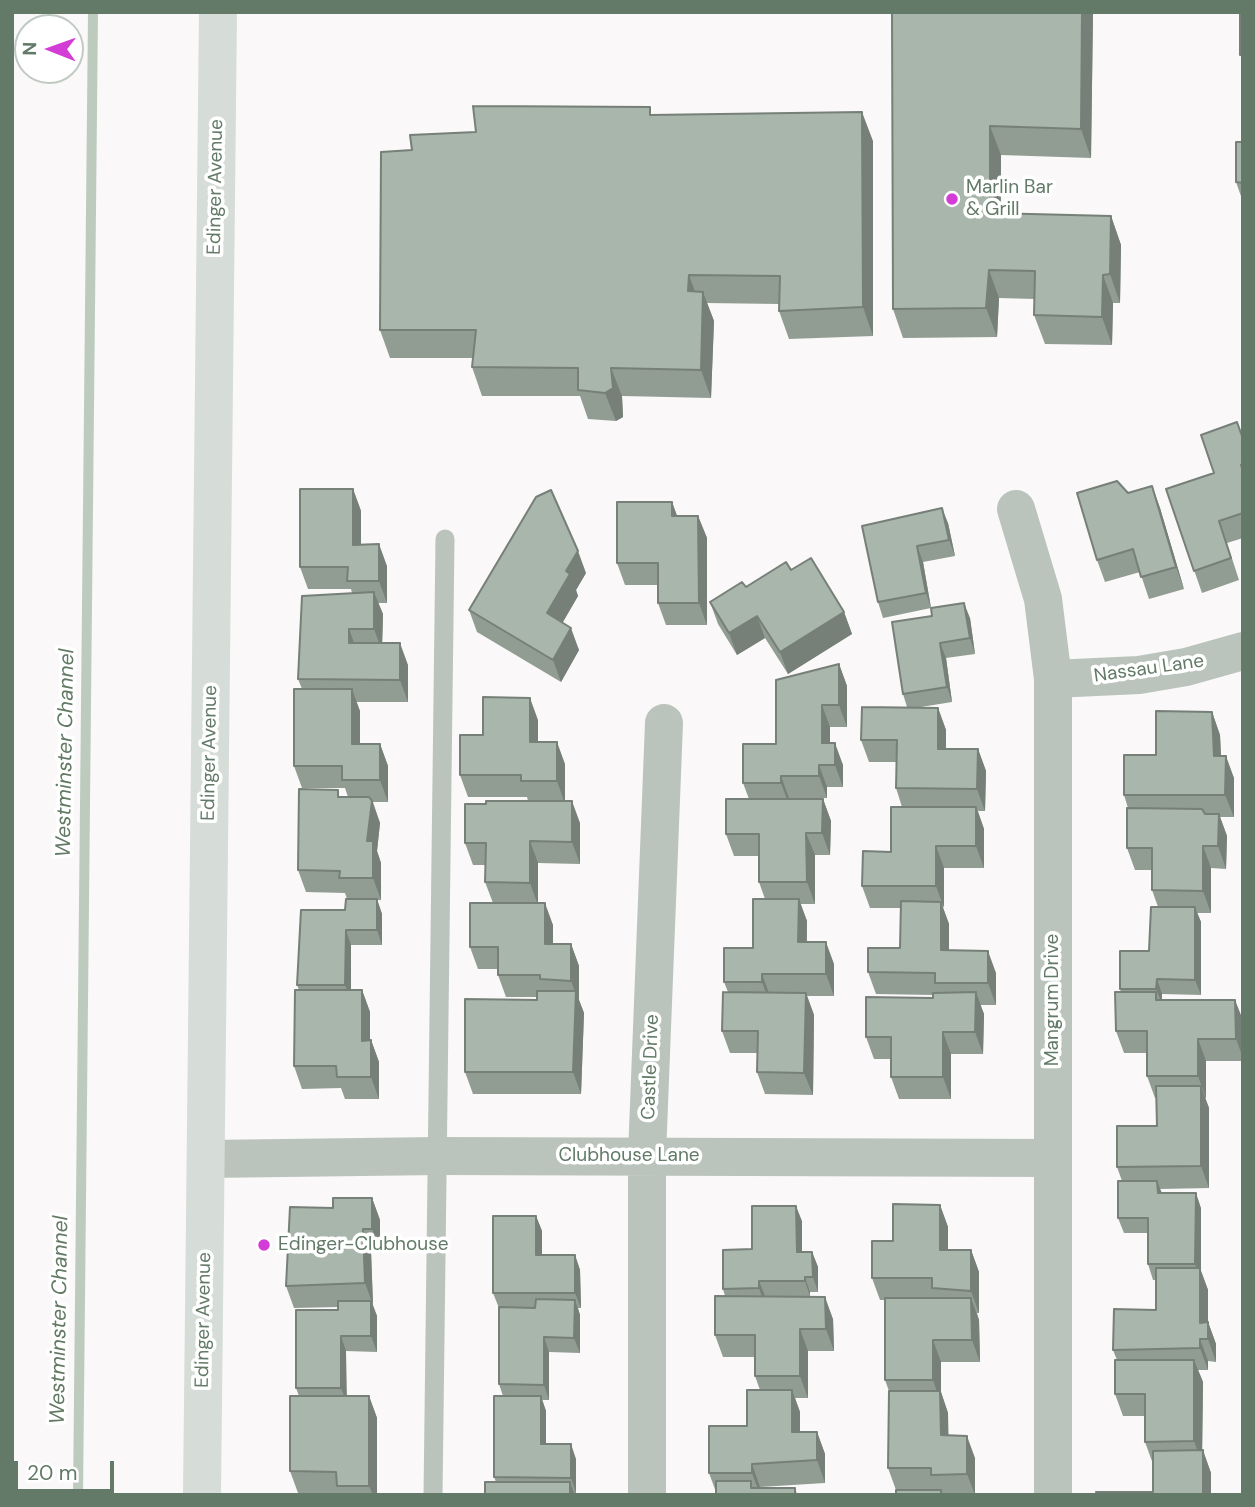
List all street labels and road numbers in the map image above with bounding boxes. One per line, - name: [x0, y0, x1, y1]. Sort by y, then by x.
- street label: Edinger Avenue: [203, 119, 229, 255]
- street label: Nassau Lane: [1093, 650, 1205, 688]
- street label: Edinger Avenue: [197, 685, 223, 821]
- street label: Mangrum Drive: [1042, 934, 1064, 1066]
- street label: Castle Drive: [638, 1014, 664, 1120]
- street label: Clubhouse Lane: [558, 1145, 700, 1167]
- street label: Edinger Avenue: [191, 1252, 217, 1388]

